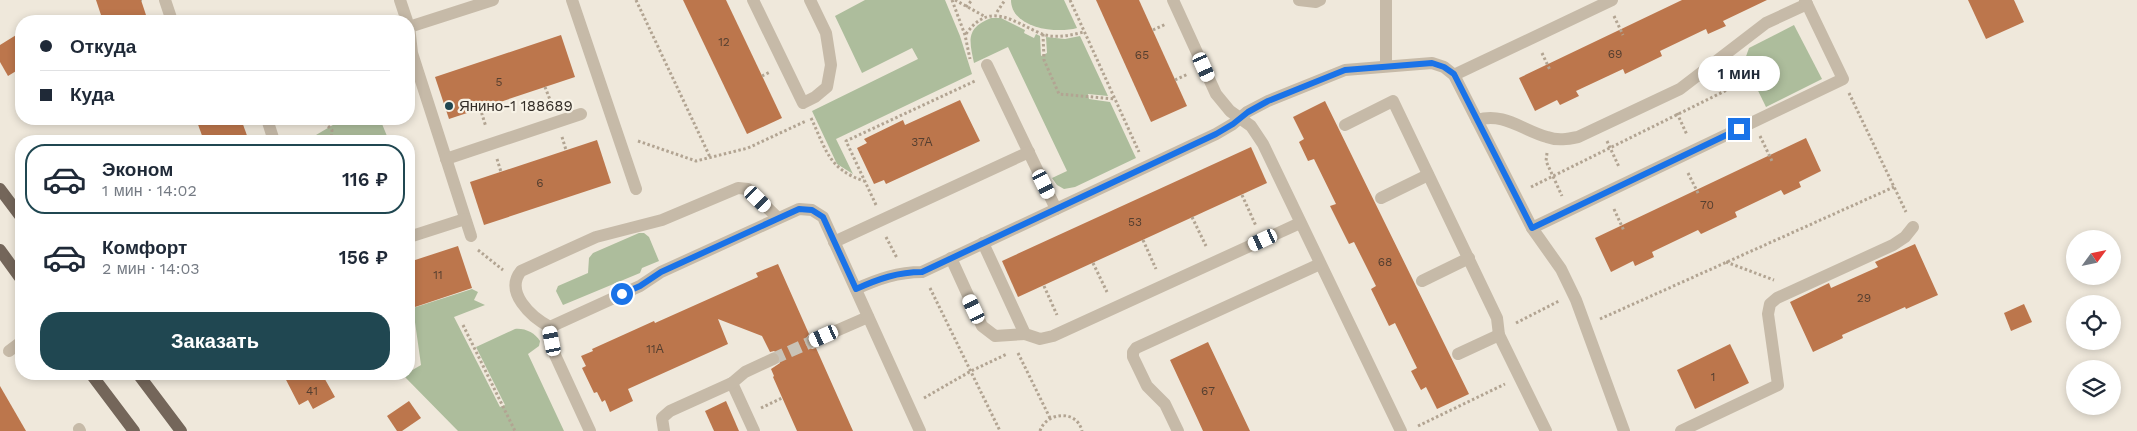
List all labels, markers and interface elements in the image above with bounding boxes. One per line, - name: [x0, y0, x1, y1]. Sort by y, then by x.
- text: Откуда: [70, 35, 136, 58]
- house number: 12: [718, 35, 730, 49]
- house number: 69: [1608, 47, 1622, 61]
- house number: 65: [1135, 48, 1149, 62]
- car: [1191, 50, 1216, 84]
- callout: 1 мин: [1698, 56, 1780, 92]
- text: 1 мин: [1718, 64, 1760, 83]
- house number: 5: [496, 75, 503, 89]
- text: Куда: [70, 83, 114, 106]
- place label: Янино-1 188689: [459, 97, 573, 115]
- marker: Янино-1 188689: [443, 100, 455, 112]
- route end: [1728, 118, 1750, 140]
- house number: 37А: [911, 135, 933, 149]
- icon: car: [42, 157, 87, 202]
- text: Эконом: [102, 158, 173, 181]
- car: [1030, 167, 1057, 201]
- text: 116 ₽: [342, 168, 388, 191]
- house number: 6: [536, 176, 544, 190]
- text: 1 мин · 14:02: [102, 181, 197, 200]
- car: [741, 183, 774, 215]
- house number: 70: [1700, 198, 1714, 212]
- house number: 53: [1128, 215, 1142, 229]
- car: [1246, 227, 1279, 253]
- north arrow: [2066, 230, 2121, 285]
- map controls: [2066, 230, 2121, 415]
- icon: car: [42, 235, 87, 280]
- text: Комфорт: [102, 236, 187, 259]
- text: 156 ₽: [339, 246, 388, 269]
- house number: 68: [1378, 255, 1392, 269]
- text: 2 мин · 14:03: [102, 259, 199, 278]
- house number: 11: [433, 268, 443, 282]
- route start: [611, 283, 633, 305]
- house number: 29: [1857, 291, 1871, 305]
- car: [960, 292, 987, 326]
- button: locate: [2066, 295, 2121, 350]
- button: Заказать: [40, 312, 390, 370]
- car: [807, 323, 840, 349]
- car: [541, 325, 562, 357]
- house number: 11А: [646, 342, 664, 356]
- button: layers: [2066, 360, 2121, 415]
- house number: 1: [1711, 370, 1715, 384]
- house number: 41: [306, 384, 318, 398]
- house number: 67: [1201, 384, 1215, 398]

